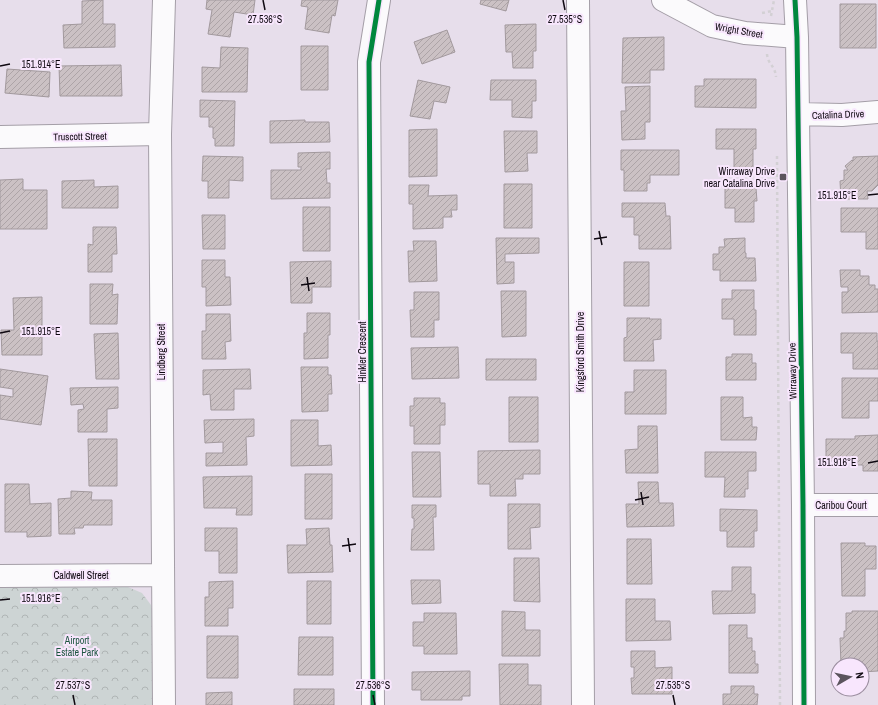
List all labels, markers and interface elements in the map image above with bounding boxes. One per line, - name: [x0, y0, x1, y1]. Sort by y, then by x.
- text: 27.536°S: [248, 13, 283, 26]
- text: 27.535°S: [548, 13, 583, 26]
- street label: Wright Street: [714, 20, 764, 41]
- text: 151.914°E: [21, 58, 61, 71]
- street label: Catalina Drive: [812, 107, 865, 122]
- street label: Truscott Street: [53, 130, 108, 143]
- place label: Wirraway Drive near Catalina Drive: [704, 165, 775, 190]
- marker: Wirraway Drive near Catalina Drive: [778, 172, 788, 182]
- text: 151.915°E: [817, 189, 857, 202]
- street label: Kingsford Smith Drive: [574, 311, 587, 392]
- street label: Hinkler Crescent: [356, 321, 369, 383]
- street label: Lindberg Street: [155, 323, 168, 380]
- text: 151.915°E: [21, 325, 61, 338]
- street label: Wirraway Drive: [786, 342, 799, 399]
- text: 151.916°E: [817, 456, 857, 469]
- street label: Caribou Court: [815, 499, 867, 512]
- street label: Caldwell Street: [53, 569, 109, 582]
- text: 151.916°E: [21, 592, 61, 605]
- park label: Airport Estate Park: [56, 634, 99, 659]
- north arrow: [830, 657, 870, 697]
- text: N: [852, 671, 867, 680]
- text: 27.537°S: [56, 679, 91, 692]
- text: 27.536°S: [356, 679, 391, 692]
- text: 27.535°S: [656, 679, 691, 692]

